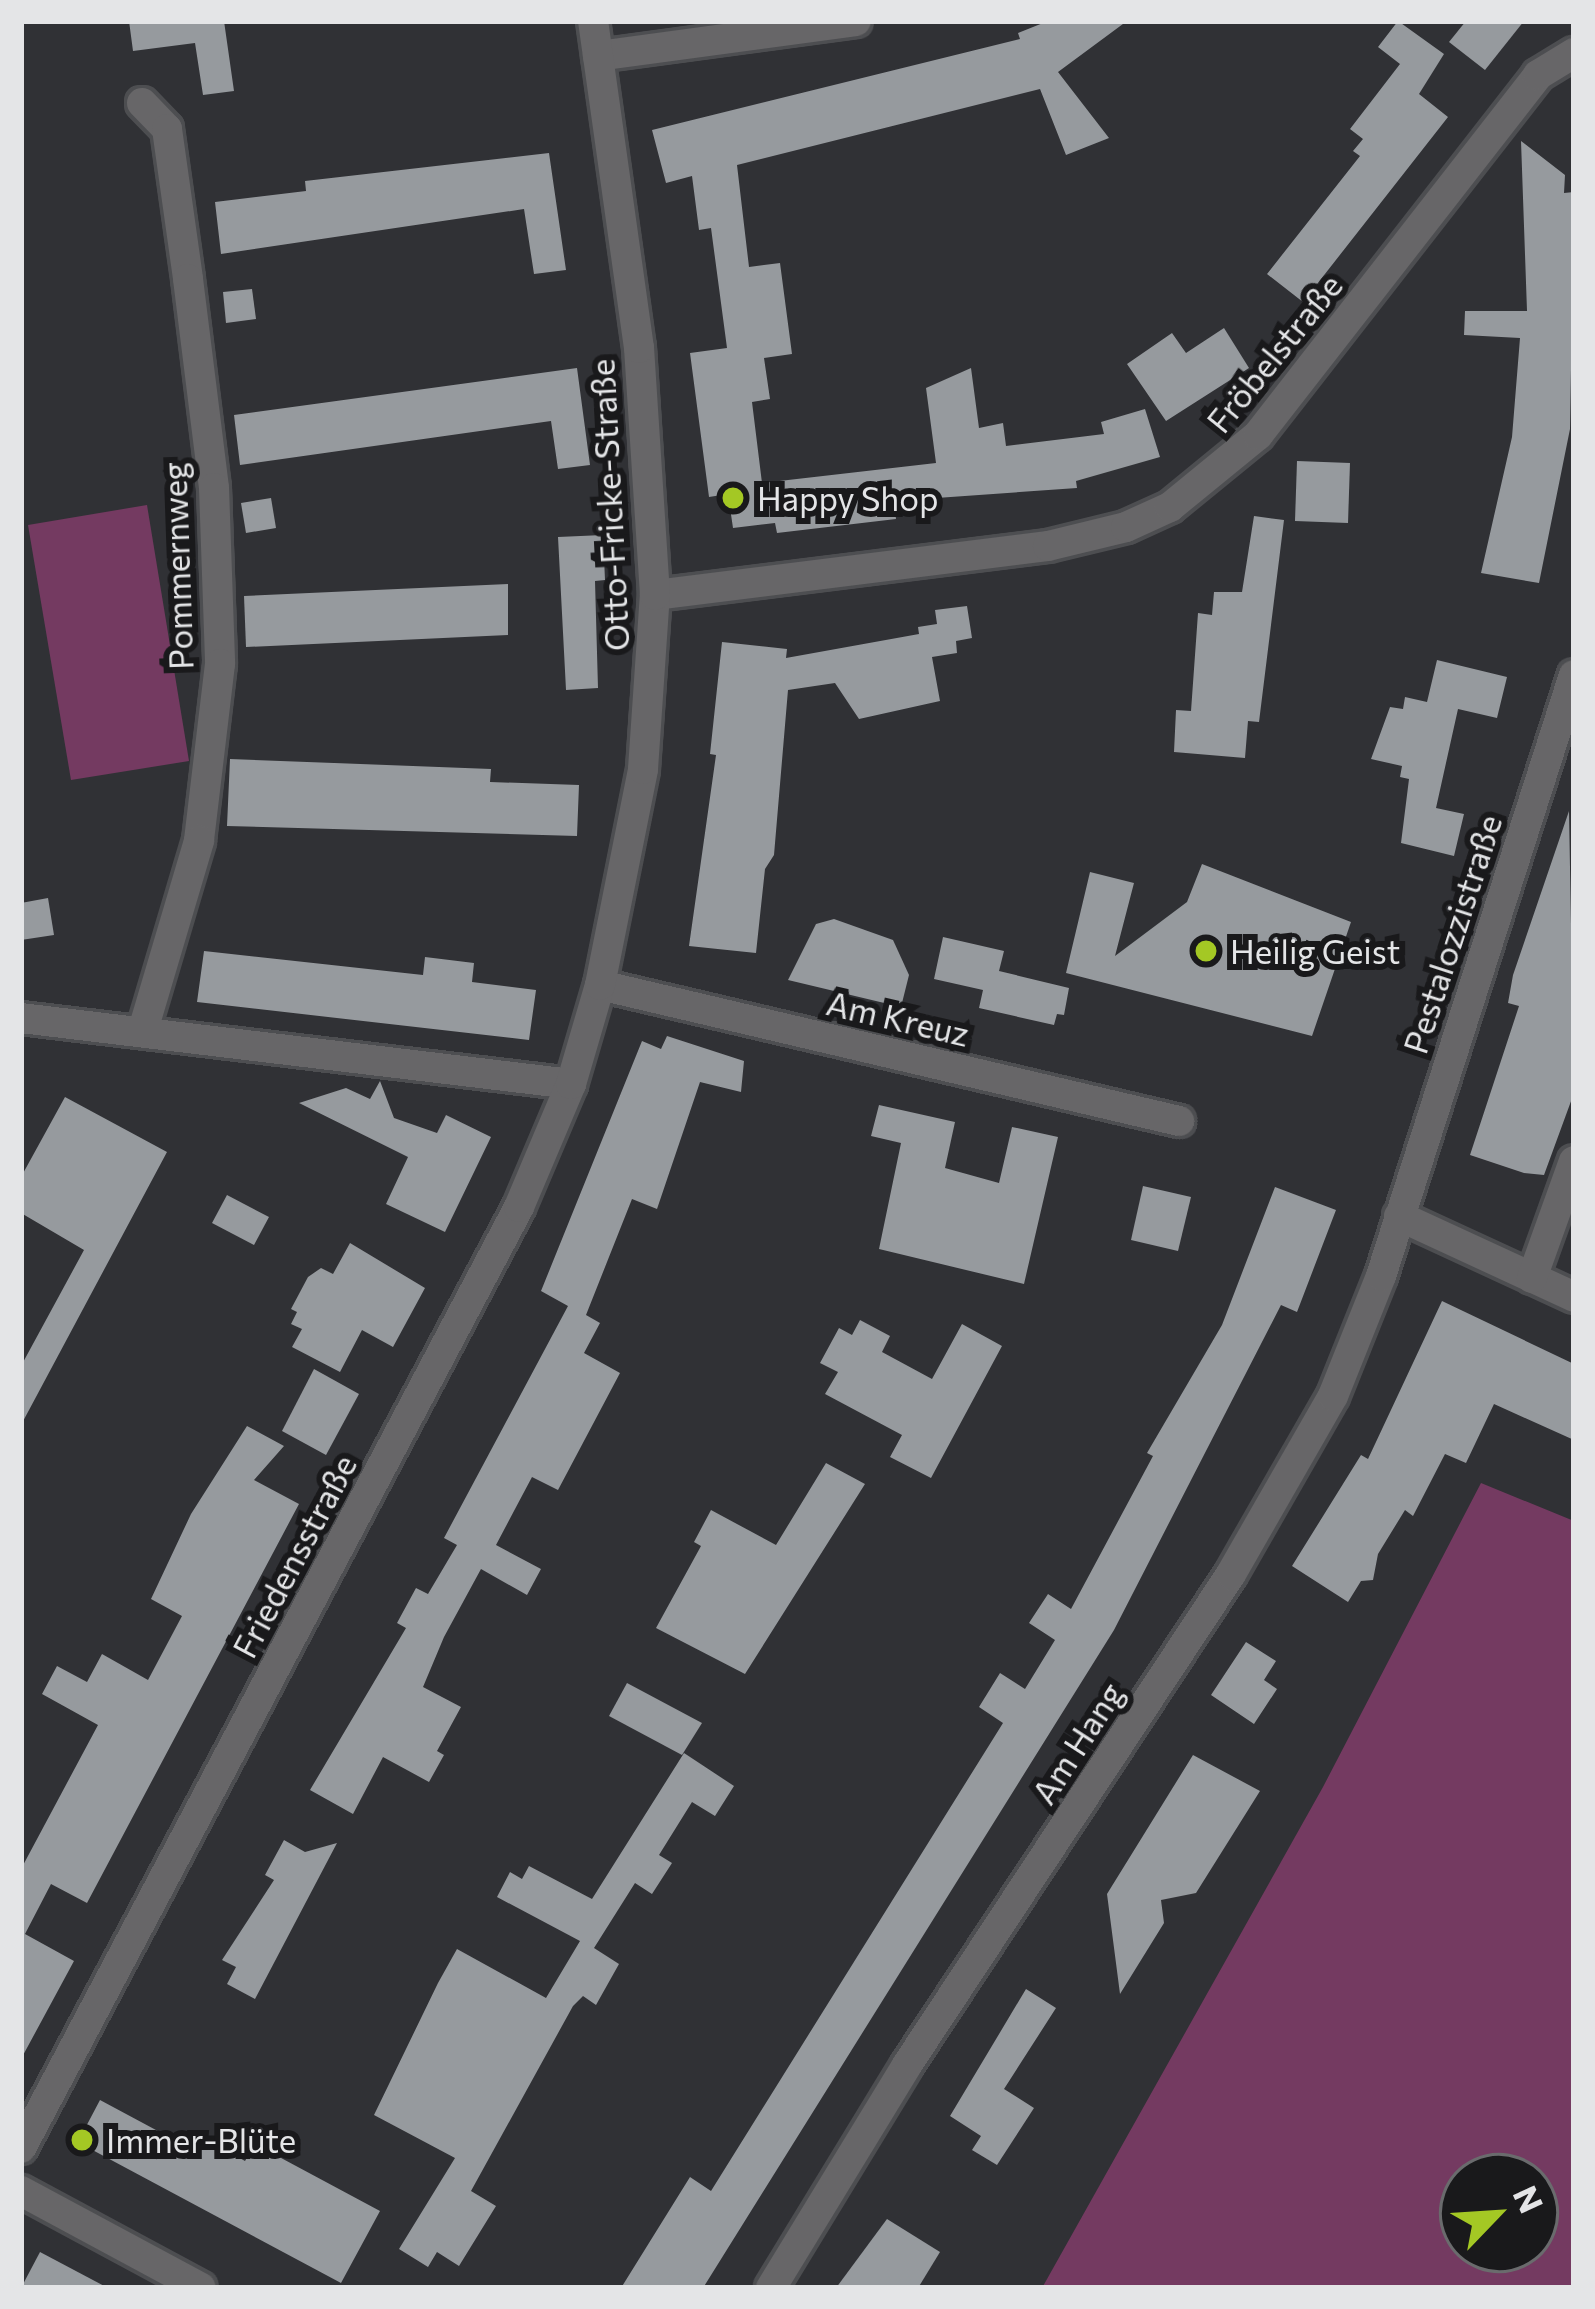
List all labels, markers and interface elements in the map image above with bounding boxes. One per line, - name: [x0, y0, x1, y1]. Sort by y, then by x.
- street label: Fröbelstraße: [1198, 266, 1350, 440]
- street label: Otto-Fricke-Straße: [582, 358, 636, 652]
- street label: Pommernweg: [154, 462, 200, 670]
- place label: Happy Shop: [757, 478, 939, 518]
- marker: Happy Shop: [720, 485, 746, 511]
- street label: Pestalozzistraße: [1395, 810, 1509, 1058]
- place label: Heilig Geist: [1230, 931, 1400, 971]
- marker: Heilig Geist: [1193, 938, 1219, 964]
- street label: Am Kreuz: [823, 982, 973, 1054]
- street label: Friedensstraße: [224, 1448, 364, 1664]
- street label: Am Hang: [1023, 1675, 1131, 1811]
- place label: Immer-Blüte: [106, 2120, 296, 2160]
- marker: Immer-Blüte: [69, 2127, 95, 2153]
- north arrow: [1439, 2153, 1559, 2273]
- text: N: [1506, 2179, 1553, 2219]

